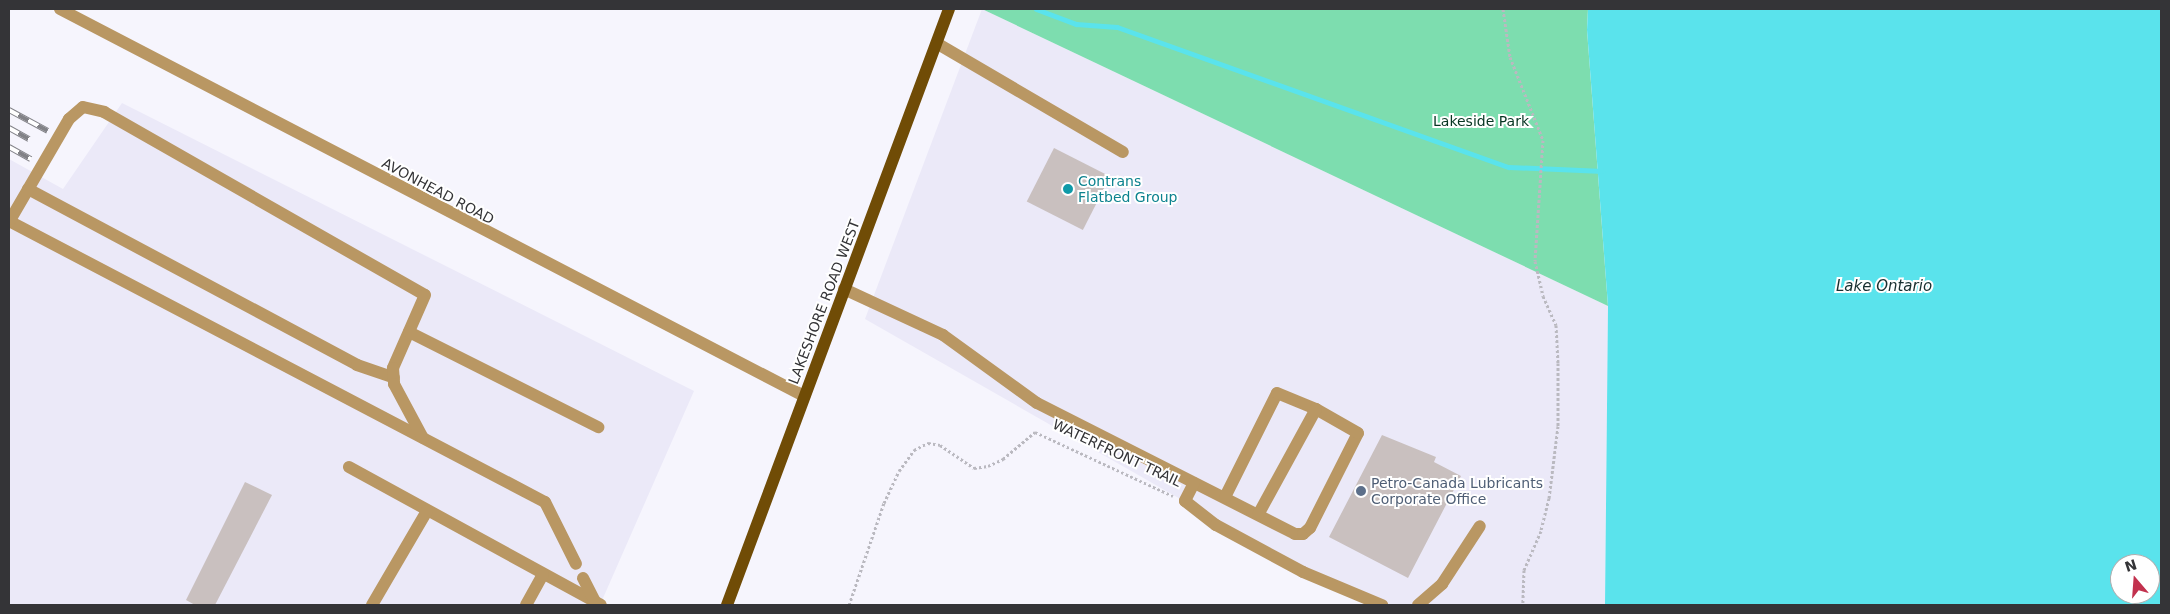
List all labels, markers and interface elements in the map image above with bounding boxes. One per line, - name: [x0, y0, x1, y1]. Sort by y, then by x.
- park label: Lakeside Park: [1433, 113, 1529, 129]
- street label: AVONHEAD ROAD: [379, 154, 497, 228]
- place label: Contrans Flatbed Group: [1078, 173, 1177, 206]
- marker: Contrans Flatbed Group: [1062, 183, 1074, 195]
- street label: LAKESHORE ROAD WEST: [785, 217, 863, 387]
- water label: Lake Ontario: [1836, 278, 1932, 296]
- street label: WATERFRONT TRAIL: [1050, 416, 1184, 490]
- place label: Petro-Canada Lubricants Corporate Office: [1371, 475, 1543, 508]
- marker: Petro-Canada Lubricants Corporate Office: [1355, 485, 1367, 497]
- north arrow: [2110, 554, 2160, 604]
- text: N: [2123, 556, 2139, 575]

